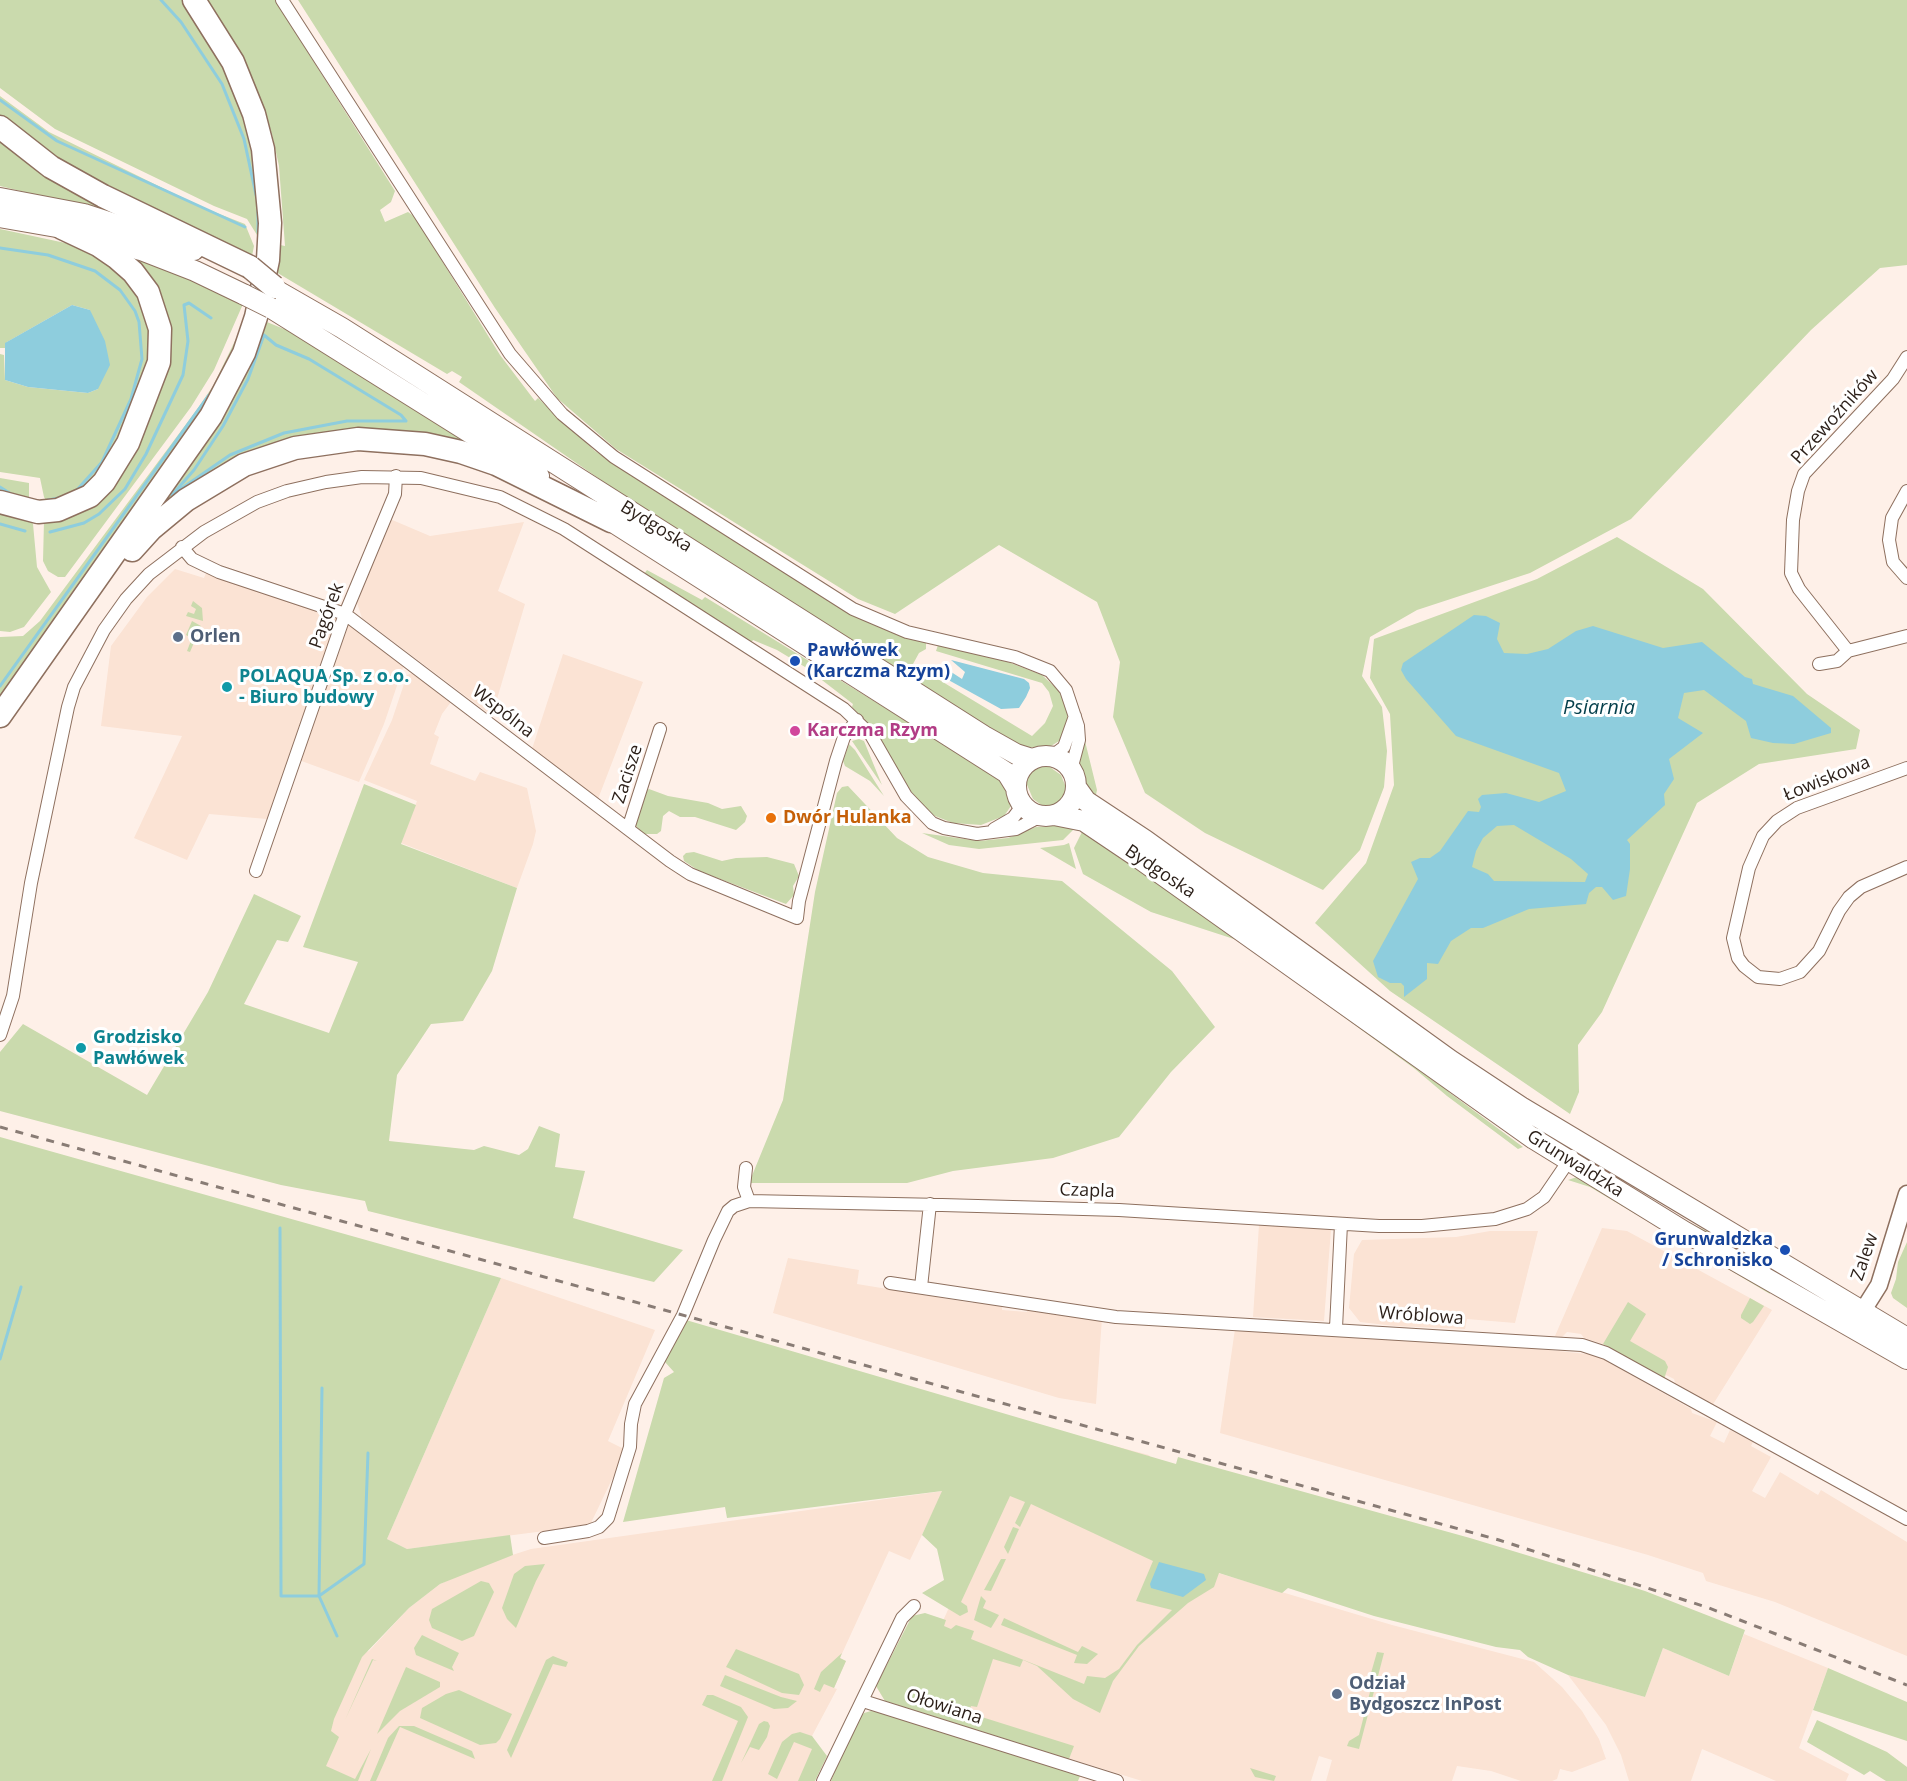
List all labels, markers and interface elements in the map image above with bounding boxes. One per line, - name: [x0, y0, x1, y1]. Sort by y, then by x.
- street label: Przewoźników: [1787, 365, 1883, 469]
- street label: Bydgoska: [616, 497, 696, 557]
- street label: Pagórek: [305, 580, 349, 652]
- place label: Orlen: [190, 626, 240, 648]
- marker: Orlen: [171, 630, 185, 644]
- place label: Pawłówek (Karczma Rzym): [807, 640, 950, 682]
- marker: Pawłówek (Karczma Rzym): [788, 654, 802, 668]
- place label: POLAQUA Sp. z o.o. - Biuro budowy: [239, 666, 409, 708]
- marker: POLAQUA Sp. z o.o. - Biuro budowy: [220, 680, 234, 694]
- street label: Wspólna: [468, 681, 538, 743]
- water label: Psiarnia: [1563, 696, 1635, 720]
- place label: Karczma Rzym: [807, 720, 938, 742]
- marker: Karczma Rzym: [788, 724, 802, 738]
- street label: Zacisze: [608, 742, 648, 806]
- street label: Łowiskowa: [1781, 752, 1873, 806]
- place label: Dwór Hulanka: [783, 807, 912, 829]
- marker: Dwór Hulanka: [764, 811, 778, 825]
- street label: Bydgoska: [1121, 841, 1199, 903]
- place label: Grodzisko Pawłówek: [93, 1027, 184, 1070]
- marker: Grodzisko Pawłówek: [74, 1041, 88, 1055]
- street label: Grunwaldzka: [1523, 1126, 1627, 1202]
- street label: Czapla: [1059, 1179, 1115, 1203]
- place label: Grunwaldzka / Schronisko: [1654, 1229, 1773, 1272]
- street label: Zalew: [1847, 1230, 1883, 1284]
- marker: Grunwaldzka / Schronisko: [1778, 1243, 1792, 1257]
- street label: Wróblowa: [1378, 1302, 1464, 1330]
- place label: Odział Bydgoszcz InPost: [1349, 1673, 1501, 1716]
- street label: Ołowiana: [903, 1685, 985, 1729]
- marker: Odział Bydgoszcz InPost: [1330, 1687, 1344, 1701]

